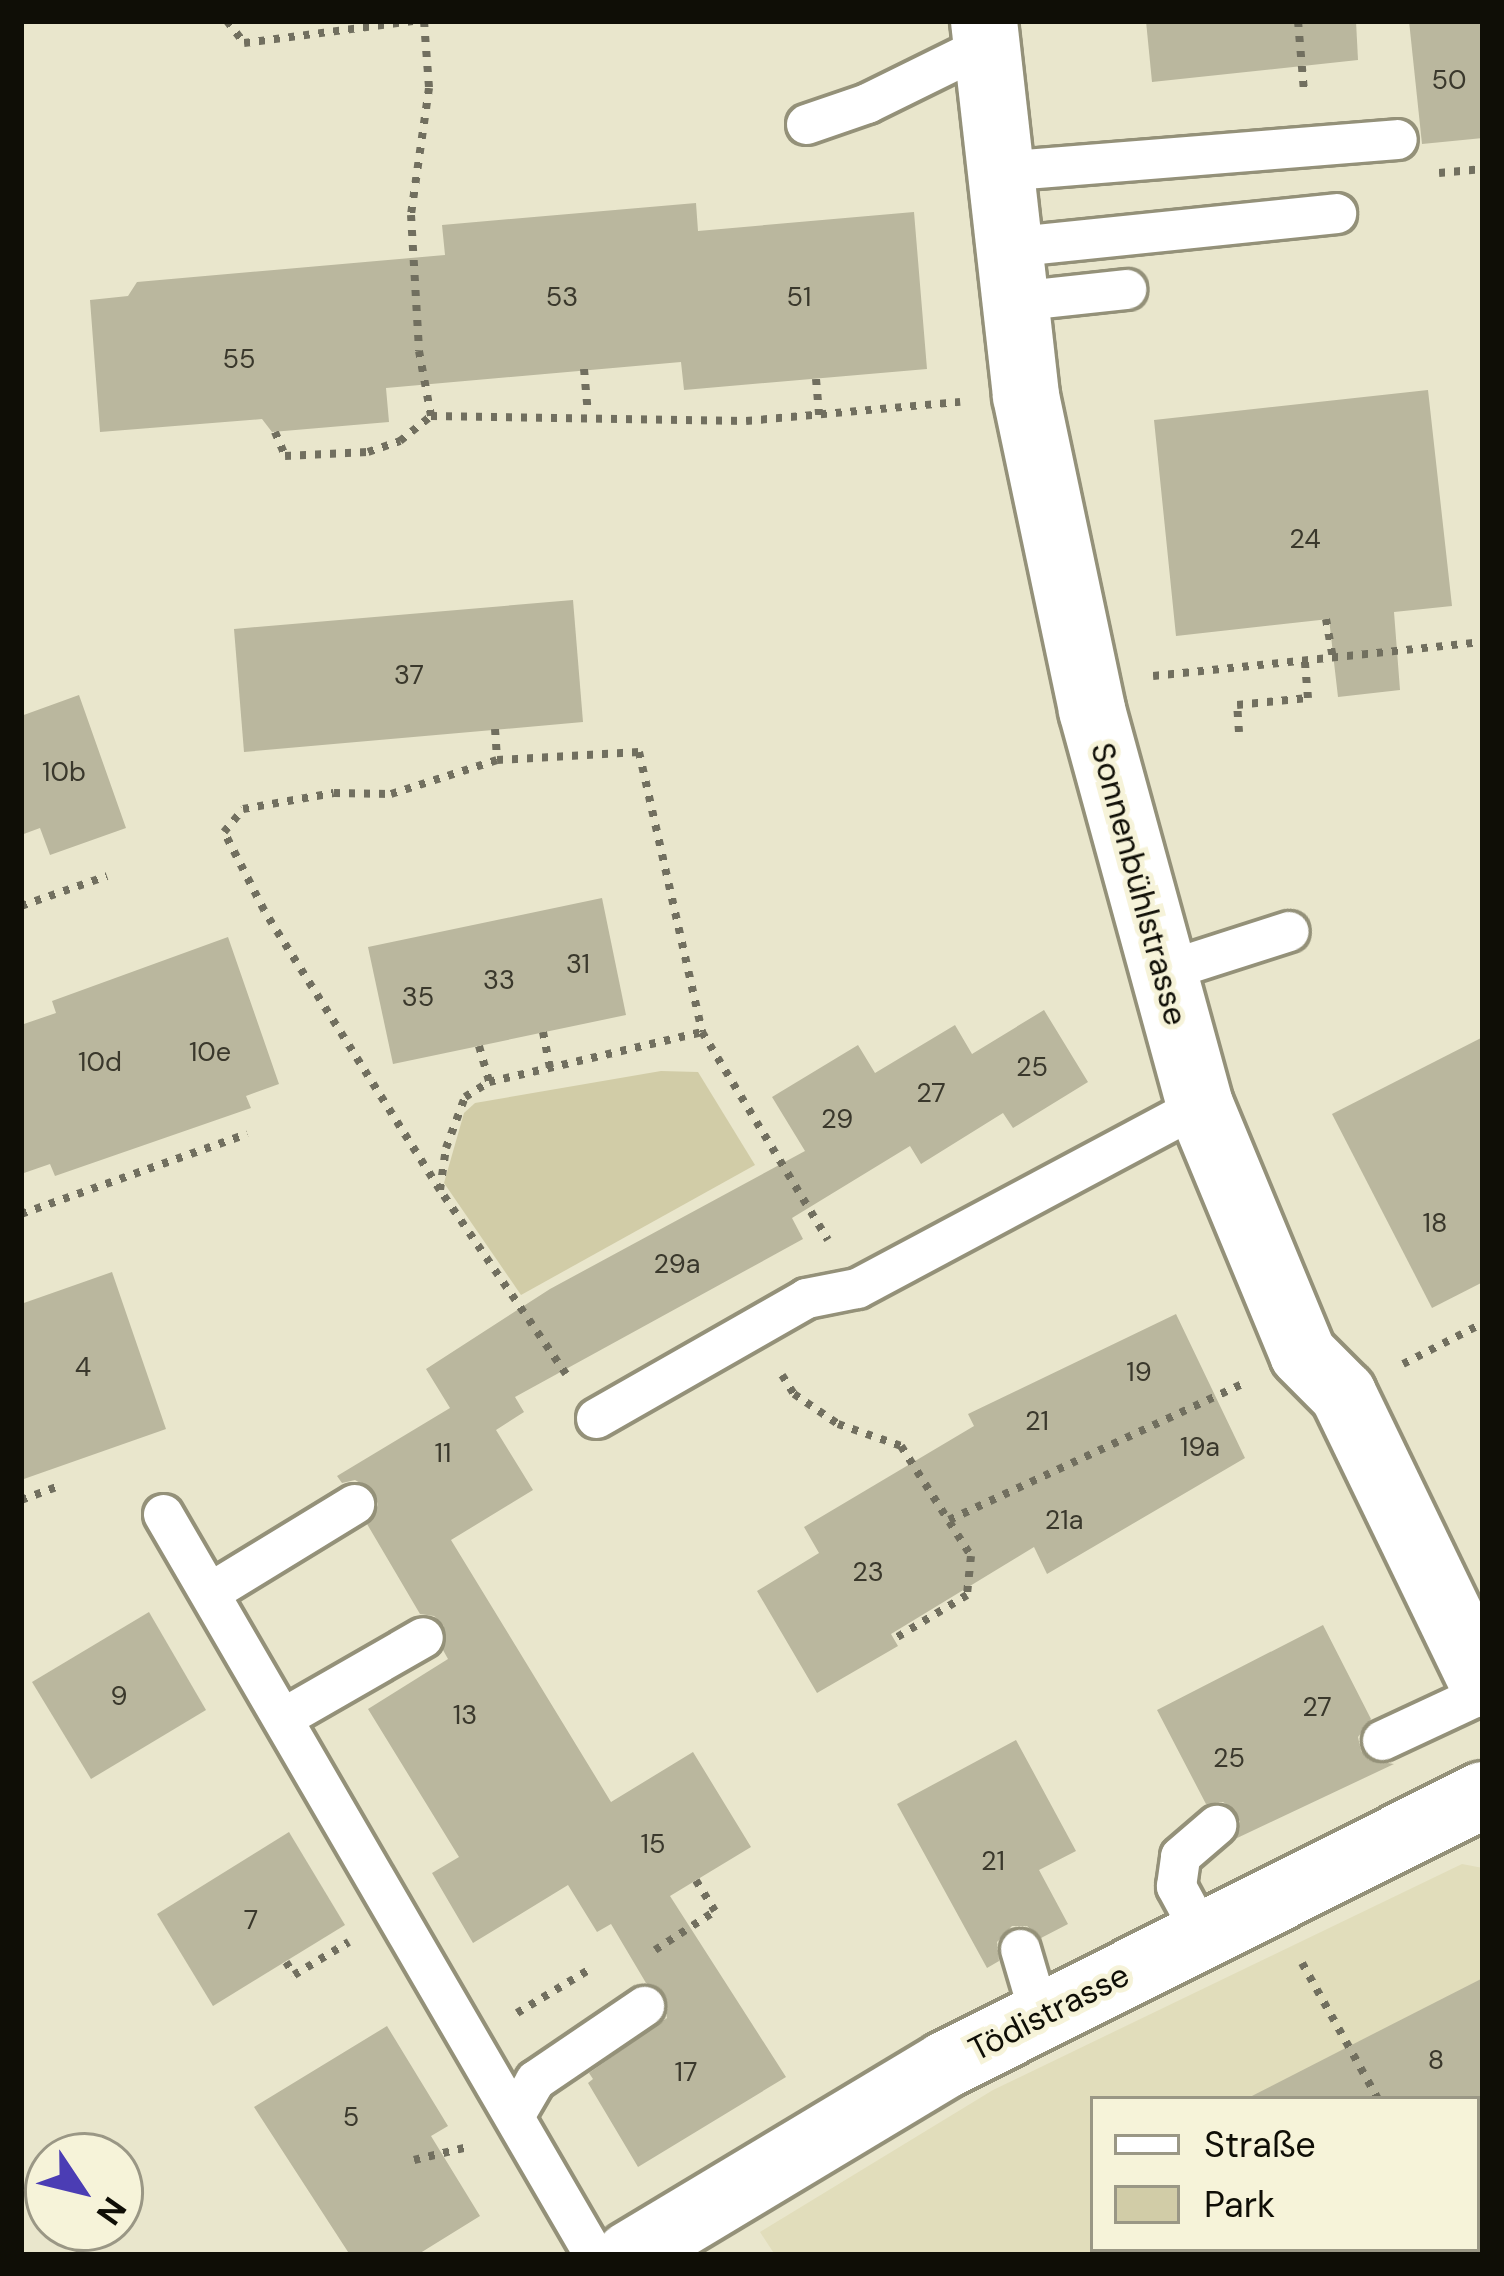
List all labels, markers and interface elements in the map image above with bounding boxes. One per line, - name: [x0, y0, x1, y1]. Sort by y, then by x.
- house number: 50: [1432, 64, 1466, 96]
- house number: 53: [546, 281, 578, 313]
- house number: 51: [787, 281, 811, 313]
- house number: 55: [223, 343, 255, 375]
- house number: 24: [1289, 523, 1321, 555]
- house number: 37: [394, 659, 424, 691]
- street label: Sonnenbühlstrasse: [1082, 738, 1196, 1030]
- house number: 10b: [42, 756, 86, 788]
- house number: 31: [566, 948, 590, 980]
- house number: 33: [483, 964, 515, 996]
- house number: 35: [402, 981, 434, 1013]
- house number: 10e: [189, 1036, 231, 1068]
- house number: 10d: [78, 1046, 122, 1078]
- house number: 25: [1016, 1051, 1048, 1083]
- house number: 27: [916, 1077, 946, 1109]
- house number: 29: [821, 1103, 853, 1135]
- house number: 18: [1423, 1207, 1447, 1239]
- house number: 29a: [654, 1248, 700, 1280]
- house number: 4: [75, 1351, 91, 1383]
- house number: 19: [1126, 1356, 1152, 1388]
- house number: 21: [1025, 1405, 1049, 1437]
- house number: 19a: [1180, 1431, 1220, 1463]
- house number: 11: [435, 1437, 451, 1469]
- house number: 21a: [1045, 1504, 1083, 1536]
- house number: 23: [852, 1556, 884, 1588]
- house number: 9: [111, 1680, 127, 1712]
- house number: 27: [1302, 1691, 1332, 1723]
- house number: 13: [453, 1699, 477, 1731]
- house number: 25: [1213, 1742, 1245, 1774]
- house number: 15: [641, 1828, 665, 1860]
- house number: 21: [981, 1845, 1005, 1877]
- house number: 7: [244, 1904, 258, 1936]
- street label: Tödistrasse: [962, 1955, 1136, 2069]
- house number: 8: [1428, 2044, 1444, 2076]
- house number: 17: [675, 2056, 697, 2088]
- legend: [1090, 2096, 1480, 2252]
- house number: 5: [343, 2101, 359, 2133]
- text: Straße: [1204, 2121, 1316, 2168]
- north arrow: [24, 2132, 144, 2252]
- text: Park: [1204, 2181, 1275, 2228]
- text: N: [87, 2189, 136, 2233]

